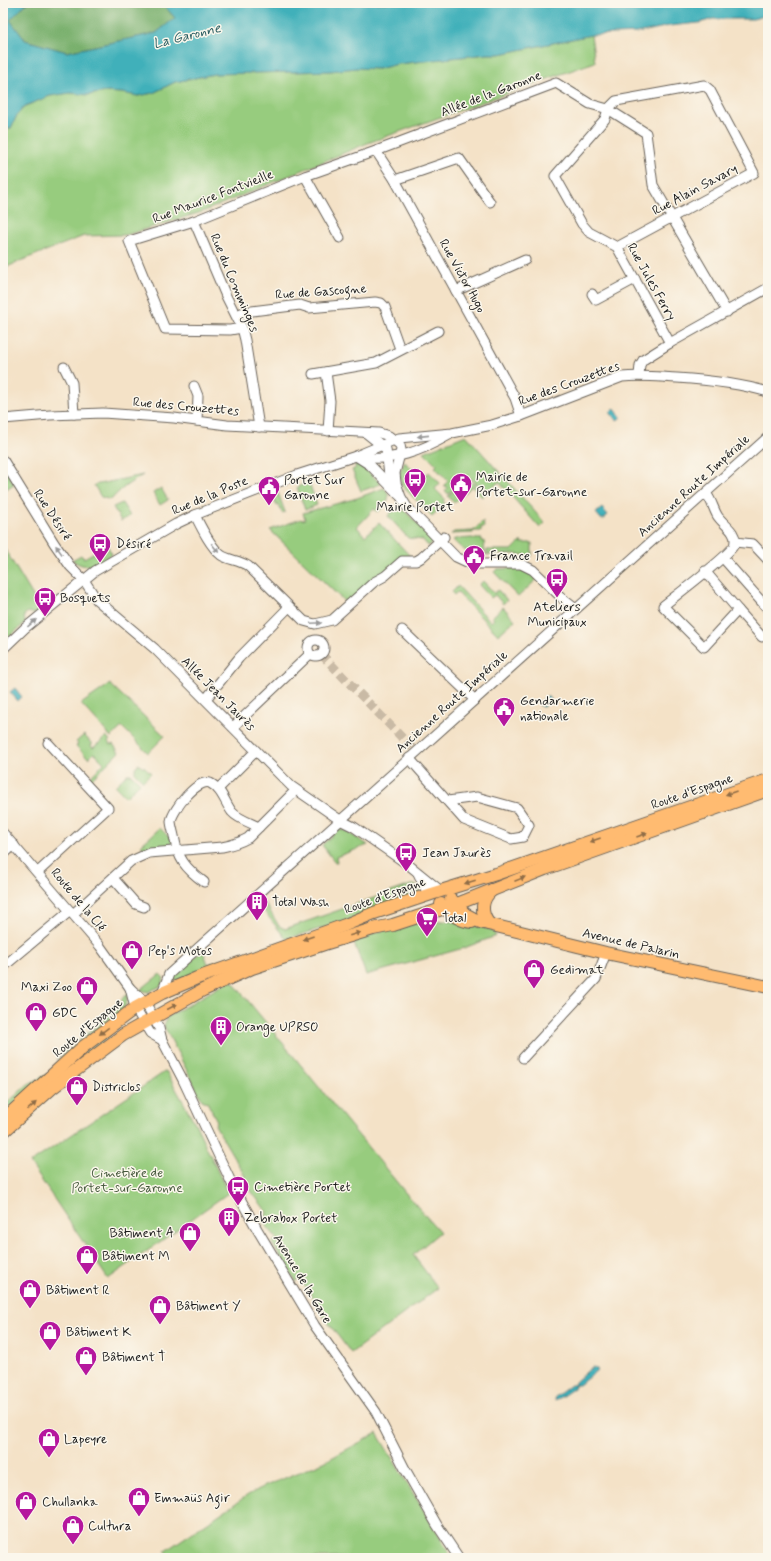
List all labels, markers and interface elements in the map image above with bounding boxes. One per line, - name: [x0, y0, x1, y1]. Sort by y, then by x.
- water label: La Garonne: [151, 19, 224, 53]
- street label: Allée de la Garonne: [438, 67, 544, 121]
- street label: Rue Alain Savary: [649, 160, 741, 220]
- street label: Rue Maurice Fontvieille: [150, 166, 276, 228]
- street label: Rue du Comminges: [205, 231, 263, 336]
- street label: Rue Victor Hugo: [434, 236, 489, 316]
- street label: Rue Jules Ferry: [623, 240, 679, 324]
- street label: Rue de Gascogne: [275, 280, 367, 306]
- street label: Rue des Crouzettes: [516, 358, 622, 410]
- street label: Rue des Crouzettes: [132, 394, 240, 420]
- street label: Ancienne Route Impériale: [634, 431, 754, 541]
- one-way arrow: [417, 432, 429, 439]
- bus stop icon: Mairie Portet: [402, 466, 428, 499]
- place label: Mairie de Portet-sur-Garonne: [476, 469, 587, 501]
- public building icon: Mairie de Portet-sur-Garonne: [448, 471, 474, 504]
- street label: Rue de la Poste: [169, 472, 251, 520]
- place label: Portet Sur Garonne: [284, 472, 345, 504]
- public building icon: Portet Sur Garonne: [256, 474, 282, 507]
- street label: Rue Désiré: [29, 486, 75, 544]
- place label: Mairie Portet: [376, 499, 454, 516]
- bus stop icon: Désiré: [87, 531, 113, 564]
- place label: Désiré: [116, 536, 151, 553]
- one-way arrow: [211, 542, 220, 553]
- public building icon: France Travail: [461, 543, 487, 576]
- one-way arrow: [55, 545, 63, 555]
- place label: France Travail: [490, 548, 573, 565]
- bus stop icon: Ateliers Municipaux: [544, 566, 570, 599]
- bus stop icon: Bosquets: [32, 585, 58, 618]
- place label: Bosquets: [60, 590, 110, 607]
- place label: Ateliers Municipaux: [527, 599, 587, 631]
- one-way arrow: [26, 618, 37, 627]
- one-way arrow: [310, 620, 323, 626]
- street label: Ancienne Route Impériale: [392, 647, 512, 757]
- street label: Allée Jean Jaurès: [177, 653, 259, 735]
- place label: Gendarmerie nationale: [520, 693, 594, 725]
- public building icon: Gendarmerie nationale: [491, 695, 517, 728]
- street label: Route d'Espagne: [649, 770, 736, 815]
- one-way arrow: [725, 790, 737, 796]
- one-way arrow: [637, 831, 649, 837]
- one-way arrow: [589, 837, 601, 843]
- bus stop icon: Jean Jaurès: [393, 840, 419, 873]
- place label: Jean Jaurès: [422, 845, 491, 862]
- street label: Route de la Clé: [47, 865, 110, 935]
- street label: Route d'Espagne: [342, 873, 429, 920]
- one-way arrow: [514, 876, 525, 882]
- one-way arrow: [464, 879, 476, 885]
- building icon: Total Wash: [244, 889, 270, 922]
- place label: Total Wash: [272, 894, 330, 911]
- supermarket icon: Total: [414, 905, 440, 938]
- place label: Total: [442, 910, 467, 927]
- street label: Avenue de Palarin: [581, 925, 681, 963]
- one-way arrow: [350, 931, 362, 937]
- one-way arrow: [302, 935, 314, 941]
- shop icon: Pep's Motos: [119, 938, 145, 971]
- place label: Pep's Motos: [148, 943, 212, 960]
- shop icon: Gedimat: [521, 957, 547, 990]
- place label: Gedimat: [550, 962, 604, 979]
- shop icon: Maxi Zoo: [74, 974, 100, 1007]
- place label: Maxi Zoo: [21, 979, 72, 996]
- street label: Route d'Espagne: [49, 994, 127, 1062]
- shop icon: GDC: [23, 1000, 49, 1033]
- one-way arrow: [166, 1004, 178, 1010]
- place label: GDC: [52, 1005, 78, 1022]
- building icon: Orange UPRSO: [208, 1014, 234, 1047]
- place label: Orange UPRSO: [236, 1019, 319, 1037]
- one-way arrow: [99, 1027, 109, 1035]
- shop icon: Districlos: [64, 1074, 90, 1107]
- place label: Districlos: [92, 1079, 141, 1096]
- one-way arrow: [27, 1101, 37, 1111]
- park label: Cimetière de Portet-sur-Garonne: [71, 1165, 183, 1197]
- bus stop icon: Cimetière Portet: [225, 1174, 251, 1207]
- place label: Cimetière Portet: [254, 1179, 351, 1196]
- building icon: Zebrabox Portet: [216, 1205, 242, 1238]
- place label: Zebrabox Portet: [244, 1210, 337, 1227]
- shop icon: Bâtiment A: [177, 1220, 203, 1253]
- place label: Bâtiment A: [109, 1225, 174, 1242]
- street label: Avenue de la Gare: [269, 1231, 335, 1327]
- shop icon: Bâtiment M: [74, 1243, 100, 1276]
- place label: Bâtiment M: [102, 1248, 170, 1265]
- shop icon: Bâtiment R: [17, 1277, 43, 1310]
- place label: Bâtiment R: [46, 1282, 110, 1299]
- shop icon: Bâtiment Y: [147, 1293, 173, 1326]
- place label: Bâtiment Y: [176, 1298, 241, 1315]
- shop icon: Bâtiment K: [37, 1319, 63, 1352]
- place label: Bâtiment K: [66, 1324, 132, 1341]
- shop icon: Bâtiment T: [73, 1344, 99, 1377]
- place label: Bâtiment T: [102, 1349, 166, 1366]
- shop icon: Lapeyre: [36, 1426, 62, 1459]
- place label: Lapeyre: [64, 1431, 107, 1448]
- shop icon: Emmaüs Agir: [126, 1485, 152, 1518]
- shop icon: Chullanka: [13, 1489, 39, 1522]
- place label: Emmaüs Agir: [154, 1490, 231, 1509]
- place label: Chullanka: [42, 1494, 98, 1511]
- shop icon: Cultura: [60, 1513, 86, 1546]
- place label: Cultura: [88, 1518, 132, 1535]

